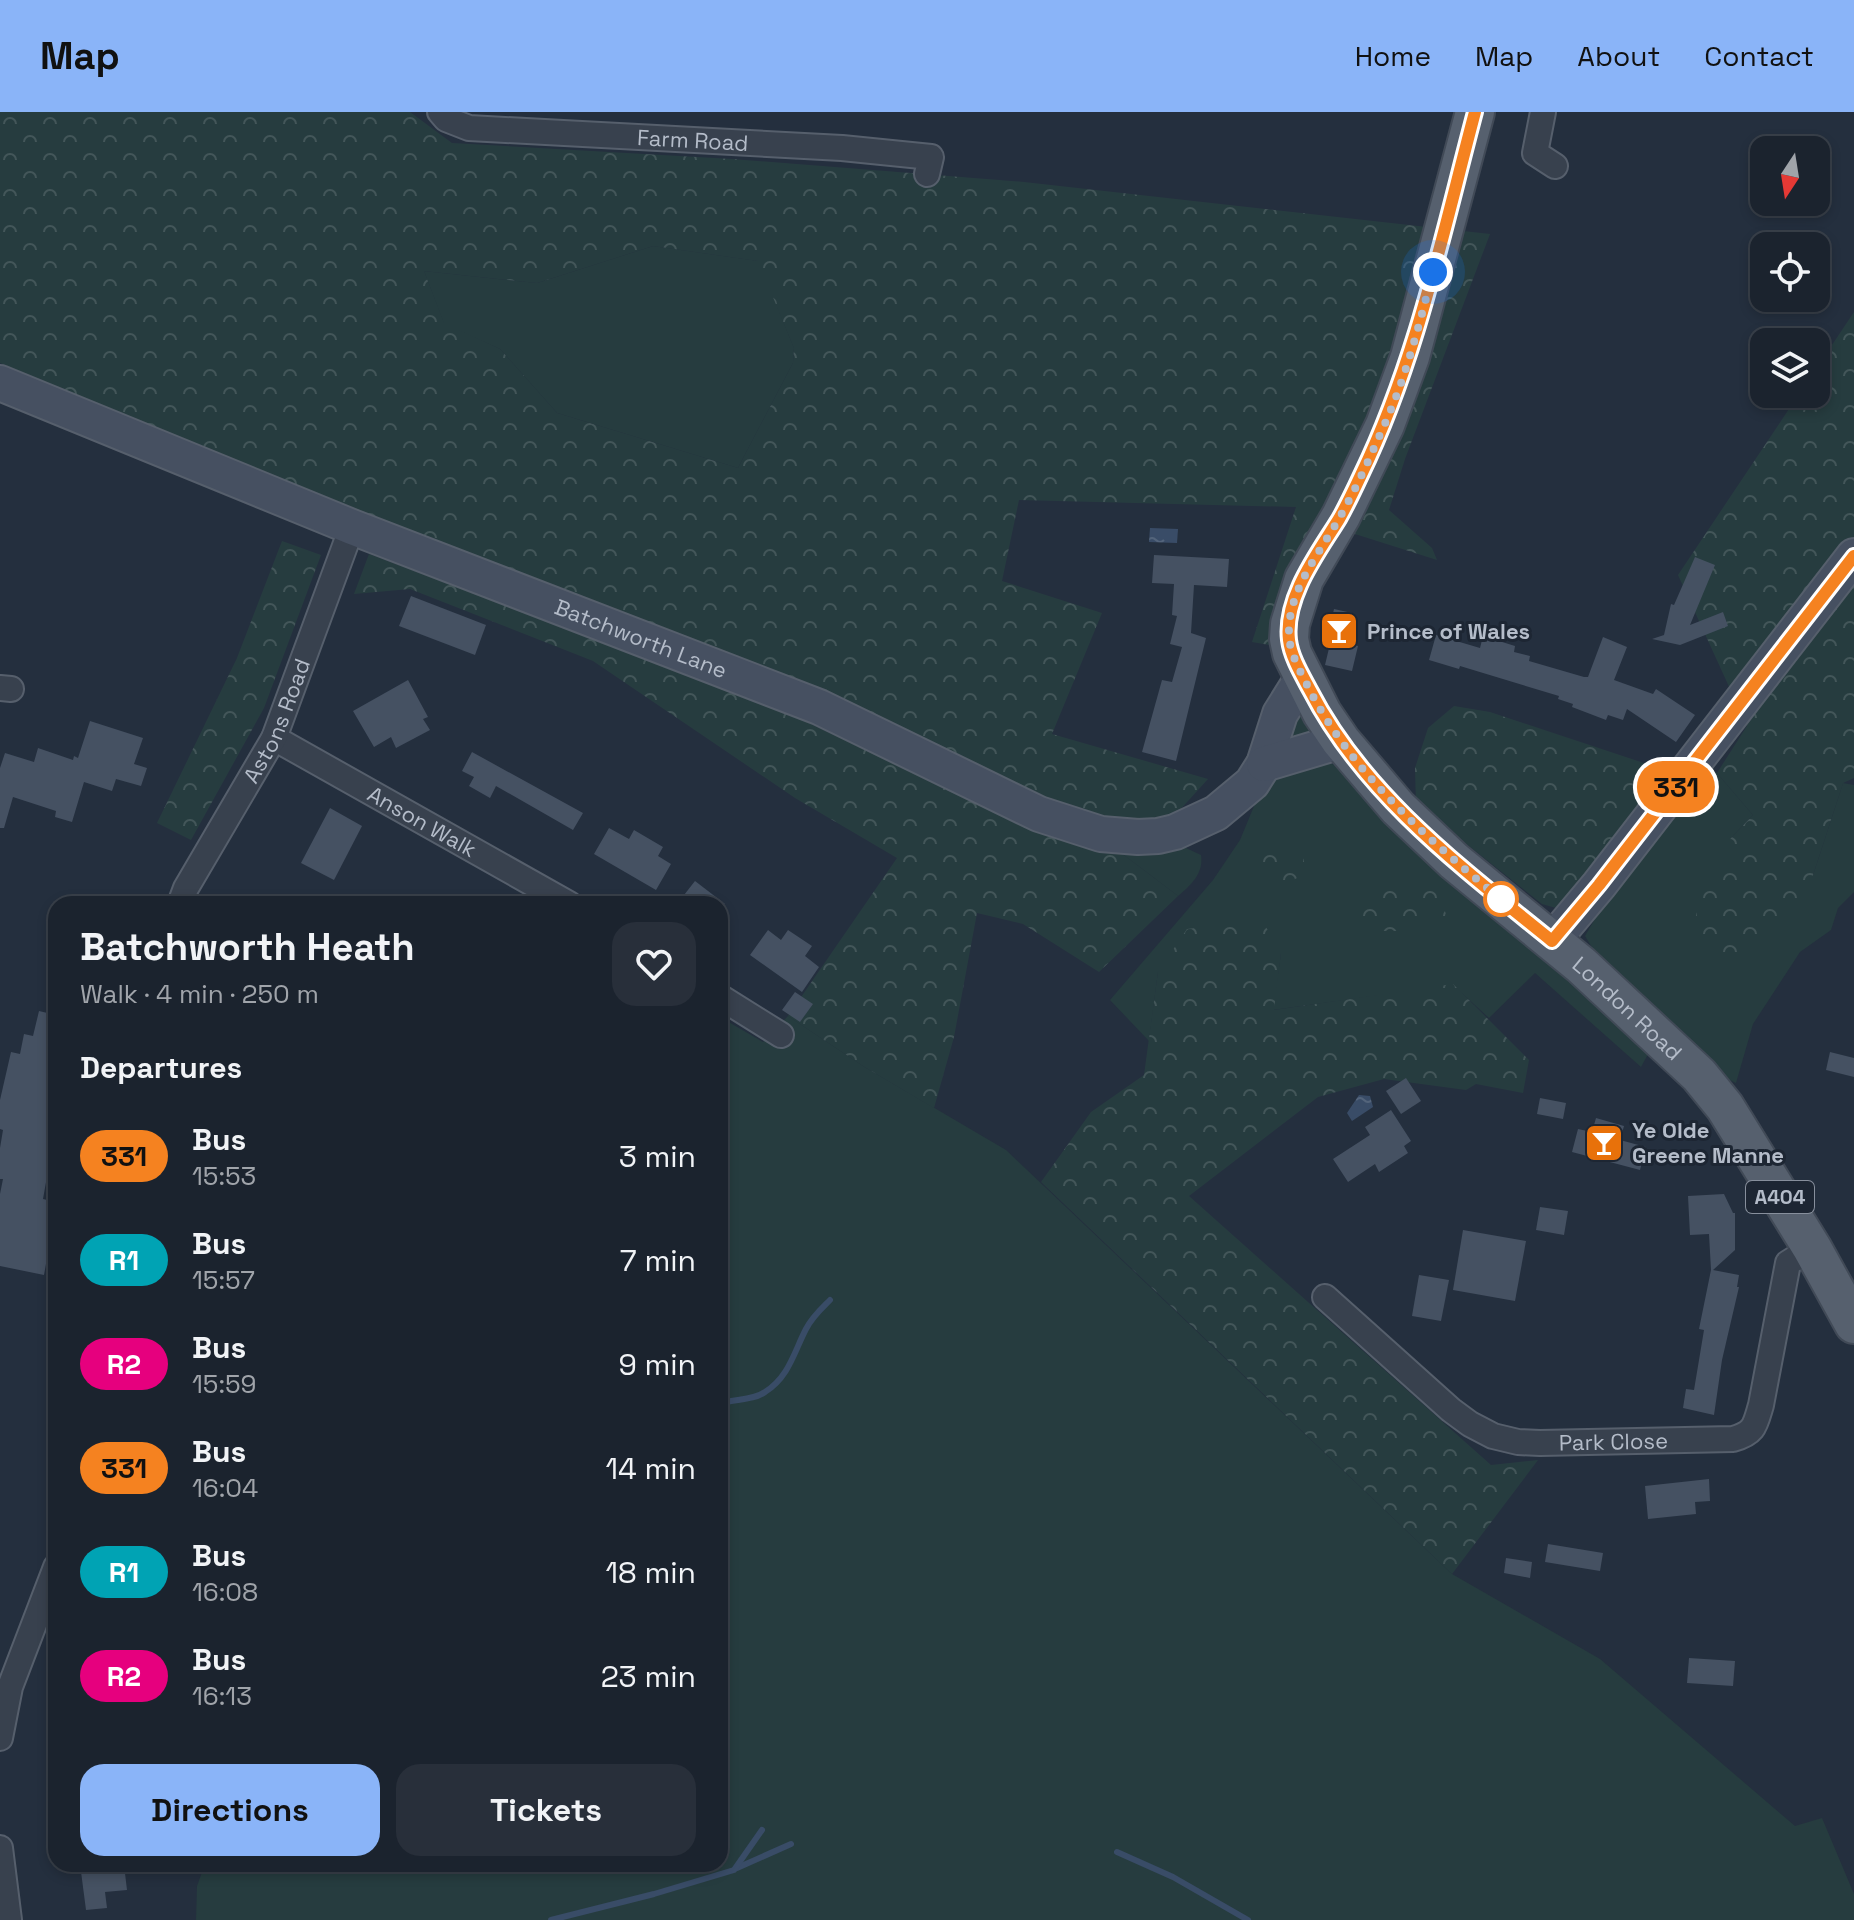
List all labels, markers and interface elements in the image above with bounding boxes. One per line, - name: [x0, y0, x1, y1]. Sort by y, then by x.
- text: Map: [40, 32, 120, 80]
- text: Home: [1355, 38, 1431, 74]
- text: Map: [1475, 38, 1533, 74]
- text: About: [1577, 38, 1660, 74]
- text: Contact: [1704, 38, 1814, 74]
- street label: Farm Road: [636, 123, 749, 157]
- north arrow: [1750, 136, 1830, 216]
- map controls: [1750, 136, 1830, 408]
- button: locate: [1750, 232, 1830, 312]
- your location: [1413, 252, 1453, 292]
- button: layers: [1750, 328, 1830, 408]
- street label: Batchworth Lane: [551, 592, 731, 684]
- bar icon: Prince of Wales: [1318, 610, 1360, 652]
- place label: Prince of Wales: [1367, 617, 1530, 645]
- street label: Astons Road: [237, 655, 316, 788]
- line badge: 331: [1630, 761, 1722, 813]
- text: 331: [1653, 769, 1699, 805]
- street label: Anson Walk: [363, 780, 482, 863]
- unlabelled marker: [1484, 882, 1518, 916]
- button: heart: [612, 922, 696, 1006]
- text: Batchworth Heath: [80, 923, 415, 971]
- street label: London Road: [1567, 950, 1688, 1066]
- text: Walk · 4 min · 250 m: [80, 977, 319, 1011]
- text: Departures: [80, 1048, 242, 1087]
- place label: Ye Olde Greene Manne: [1632, 1116, 1784, 1169]
- text: Bus: [192, 1120, 246, 1159]
- bar icon: Ye Olde Greene Manne: [1583, 1122, 1625, 1164]
- text: 3 min: [619, 1137, 696, 1176]
- text: 331: [101, 1138, 147, 1174]
- text: 15:53: [192, 1159, 256, 1193]
- road number: A404: [1746, 1181, 1814, 1213]
- text: Bus: [192, 1224, 246, 1263]
- text: 7 min: [620, 1241, 696, 1280]
- text: R1: [109, 1242, 139, 1278]
- text: 15:57: [192, 1263, 255, 1297]
- text: Bus: [192, 1328, 246, 1367]
- text: 9 min: [618, 1345, 696, 1384]
- text: R2: [107, 1346, 141, 1382]
- text: 15:59: [192, 1367, 257, 1401]
- street label: Park Close: [1559, 1426, 1668, 1457]
- text: Bus: [192, 1432, 246, 1471]
- text: 14 min: [605, 1449, 696, 1488]
- text: 331: [101, 1450, 147, 1486]
- text: 16:04: [192, 1471, 258, 1505]
- text: Bus: [192, 1536, 246, 1575]
- text: 18 min: [606, 1553, 696, 1592]
- text: R1: [109, 1554, 139, 1590]
- text: 16:08: [192, 1575, 258, 1609]
- text: Bus: [192, 1640, 246, 1679]
- text: 23 min: [601, 1657, 696, 1696]
- text: R2: [107, 1658, 141, 1694]
- text: 16:13: [192, 1679, 252, 1713]
- button: Directions: [80, 1764, 380, 1856]
- button: Tickets: [396, 1764, 696, 1856]

